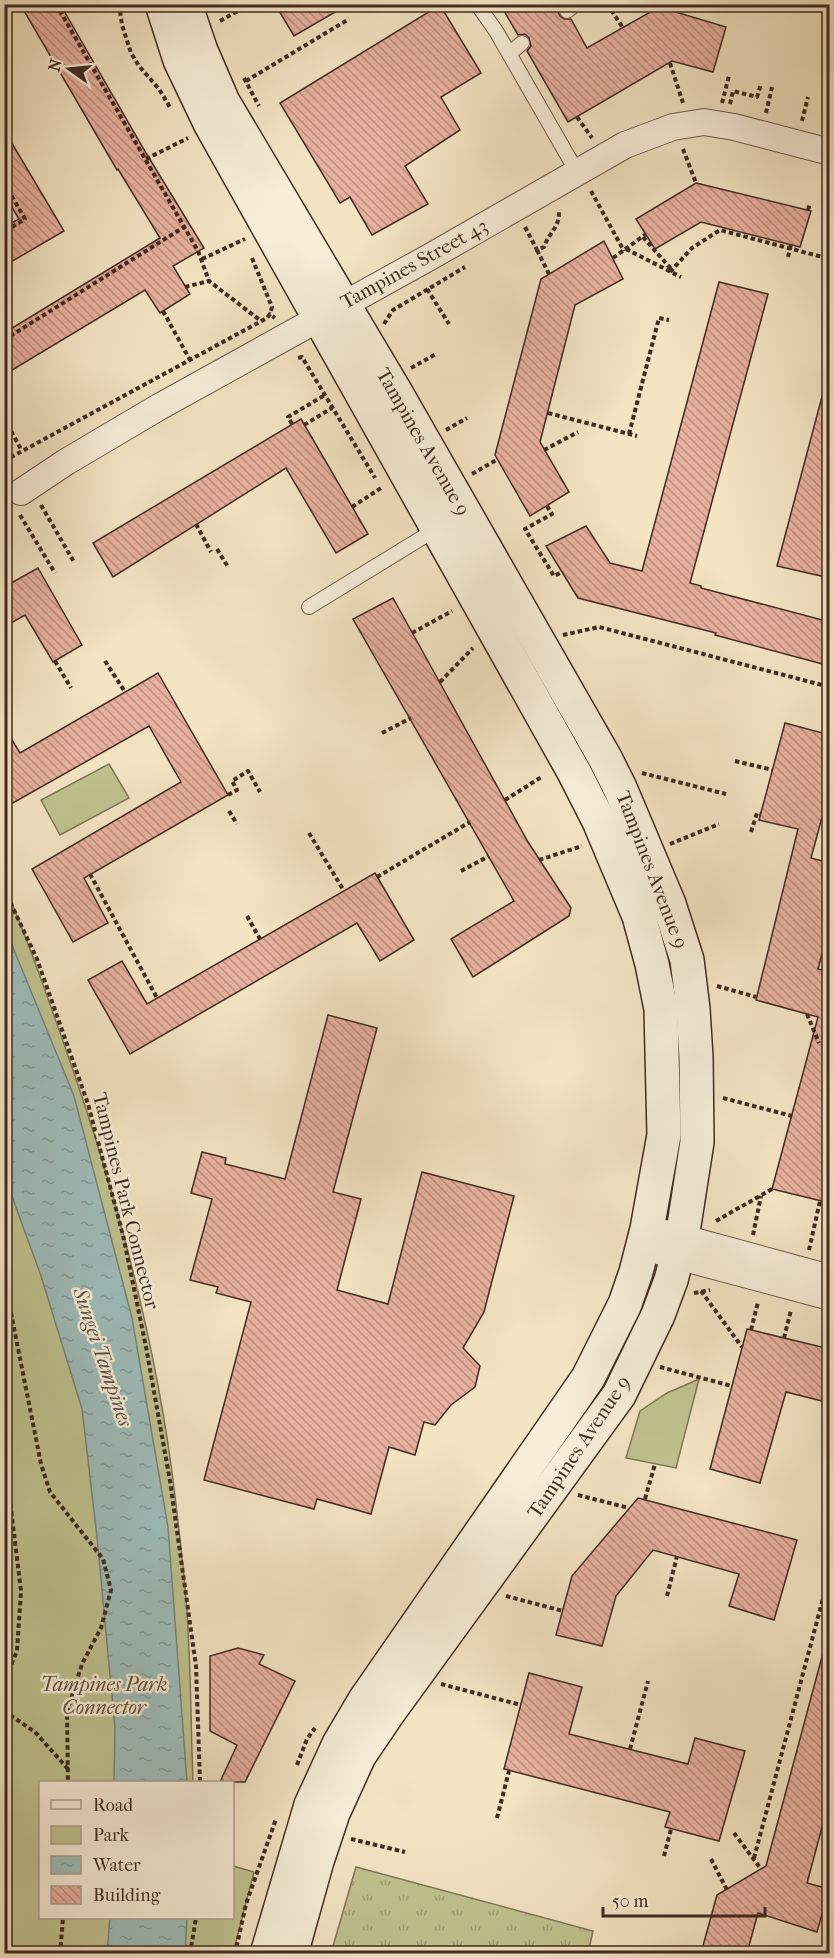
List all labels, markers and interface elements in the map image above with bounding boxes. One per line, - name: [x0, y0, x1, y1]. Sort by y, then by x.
- north arrow: [39, 39, 99, 99]
- text: N: [44, 56, 66, 74]
- street label: Tampines Street 43: [336, 214, 492, 314]
- street label: Tampines Avenue 9: [371, 364, 475, 520]
- street label: Tampines Avenue 9: [611, 788, 693, 952]
- street label: Tampines Park Connector: [88, 1090, 164, 1312]
- water label: Sungei Tampines: [68, 1284, 138, 1430]
- street label: Tampines Avenue 9: [523, 1371, 635, 1523]
- park label: Tampines Park Connector: [40, 1673, 168, 1719]
- legend: [39, 1781, 234, 1919]
- text: Road: [93, 1795, 133, 1816]
- text: Park: [93, 1825, 130, 1846]
- text: Water: [92, 1855, 141, 1876]
- scale bar: [603, 1880, 765, 1918]
- text: Building: [93, 1885, 161, 1906]
- text: 50 m: [612, 1891, 649, 1912]

